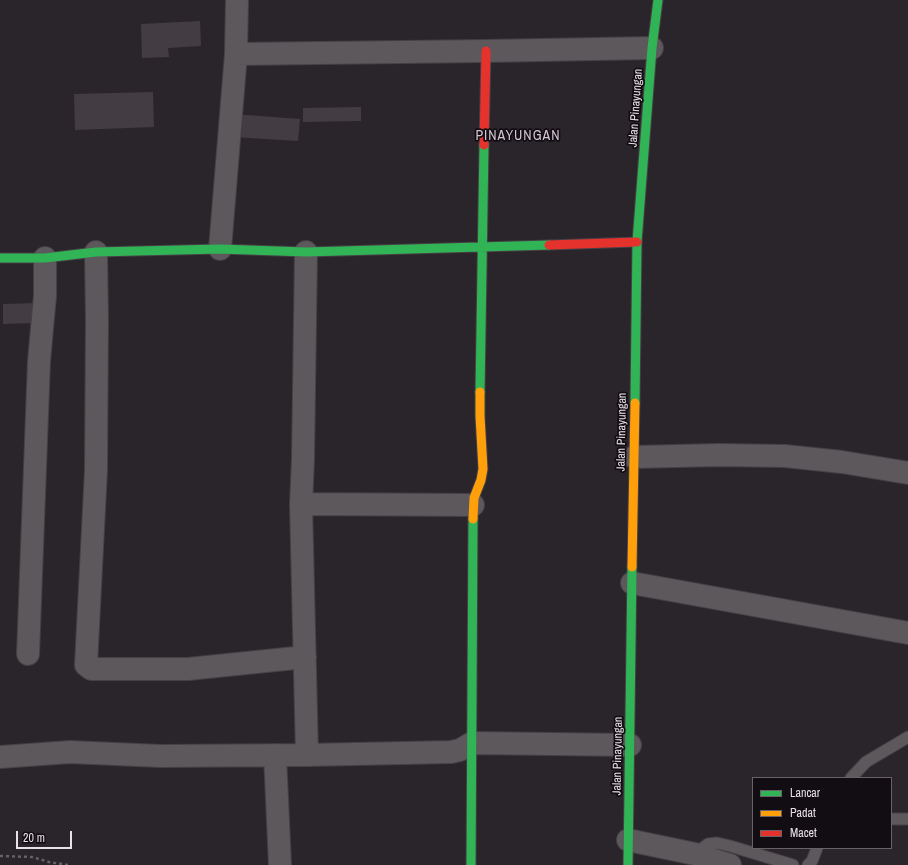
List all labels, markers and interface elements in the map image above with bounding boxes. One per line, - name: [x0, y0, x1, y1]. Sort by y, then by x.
- street label: Jalan Pinayungan: [626, 68, 646, 148]
- district label: PINAYUNGAN: [475, 128, 561, 144]
- street label: Jalan Pinayungan: [614, 392, 630, 472]
- street label: Jalan Pinayungan: [610, 716, 626, 796]
- legend: [752, 777, 892, 849]
- text: Lancar: [790, 785, 820, 801]
- text: Padat: [790, 805, 816, 821]
- scale bar: [18, 823, 74, 849]
- text: Macet: [790, 825, 817, 841]
- text: 20 m: [23, 830, 45, 846]

